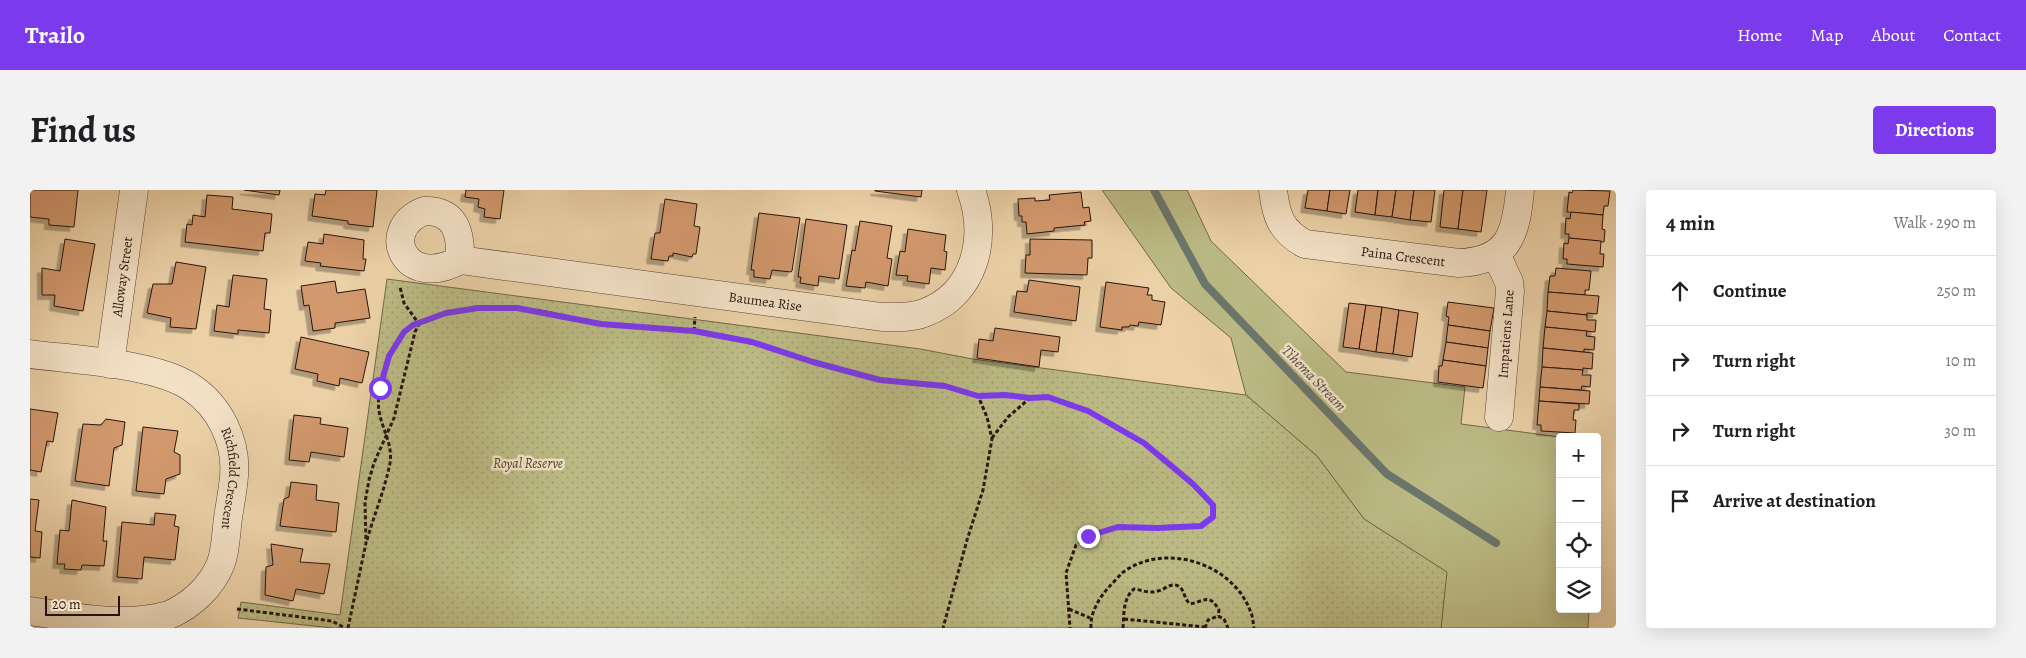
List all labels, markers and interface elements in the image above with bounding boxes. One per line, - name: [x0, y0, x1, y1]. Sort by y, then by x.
- text: Trailo: [25, 19, 85, 51]
- text: Home: [1737, 23, 1782, 47]
- text: Map: [1810, 23, 1843, 47]
- text: About: [1871, 23, 1915, 47]
- text: Contact: [1943, 23, 2001, 47]
- text: Find us: [30, 106, 136, 154]
- button: Directions: [1873, 106, 1996, 154]
- text: 4 min: [1666, 209, 1715, 237]
- text: Walk · 290 m: [1894, 212, 1976, 234]
- street label: Alloway Street: [107, 235, 137, 319]
- street label: Paina Crescent: [1360, 241, 1447, 271]
- icon: ahead: [1666, 277, 1694, 305]
- text: Continue: [1713, 278, 1787, 304]
- text: 250 m: [1937, 280, 1976, 302]
- street label: Baumea Rise: [727, 287, 803, 316]
- street label: Impatiens Lane: [1493, 289, 1519, 379]
- water label: Tihema Stream: [1277, 341, 1351, 415]
- icon: right: [1666, 347, 1694, 375]
- text: Turn right: [1713, 348, 1795, 374]
- text: 10 m: [1946, 350, 1976, 372]
- route start: [369, 377, 392, 400]
- icon: right: [1666, 417, 1694, 445]
- text: Turn right: [1713, 418, 1795, 444]
- text: 30 m: [1944, 420, 1976, 442]
- street label: Richfield Crescent: [216, 424, 244, 531]
- map controls: [1556, 433, 1601, 613]
- button: +: [1556, 433, 1601, 478]
- park label: Royal Reserve: [493, 454, 563, 473]
- button: −: [1556, 478, 1601, 523]
- icon: arrive: [1666, 487, 1694, 515]
- text: Arrive at destination: [1713, 488, 1876, 514]
- button: locate: [1556, 523, 1601, 568]
- route end: [1077, 525, 1100, 548]
- button: layers: [1556, 568, 1601, 613]
- scale bar: [45, 593, 120, 616]
- text: 20 m: [52, 595, 81, 614]

